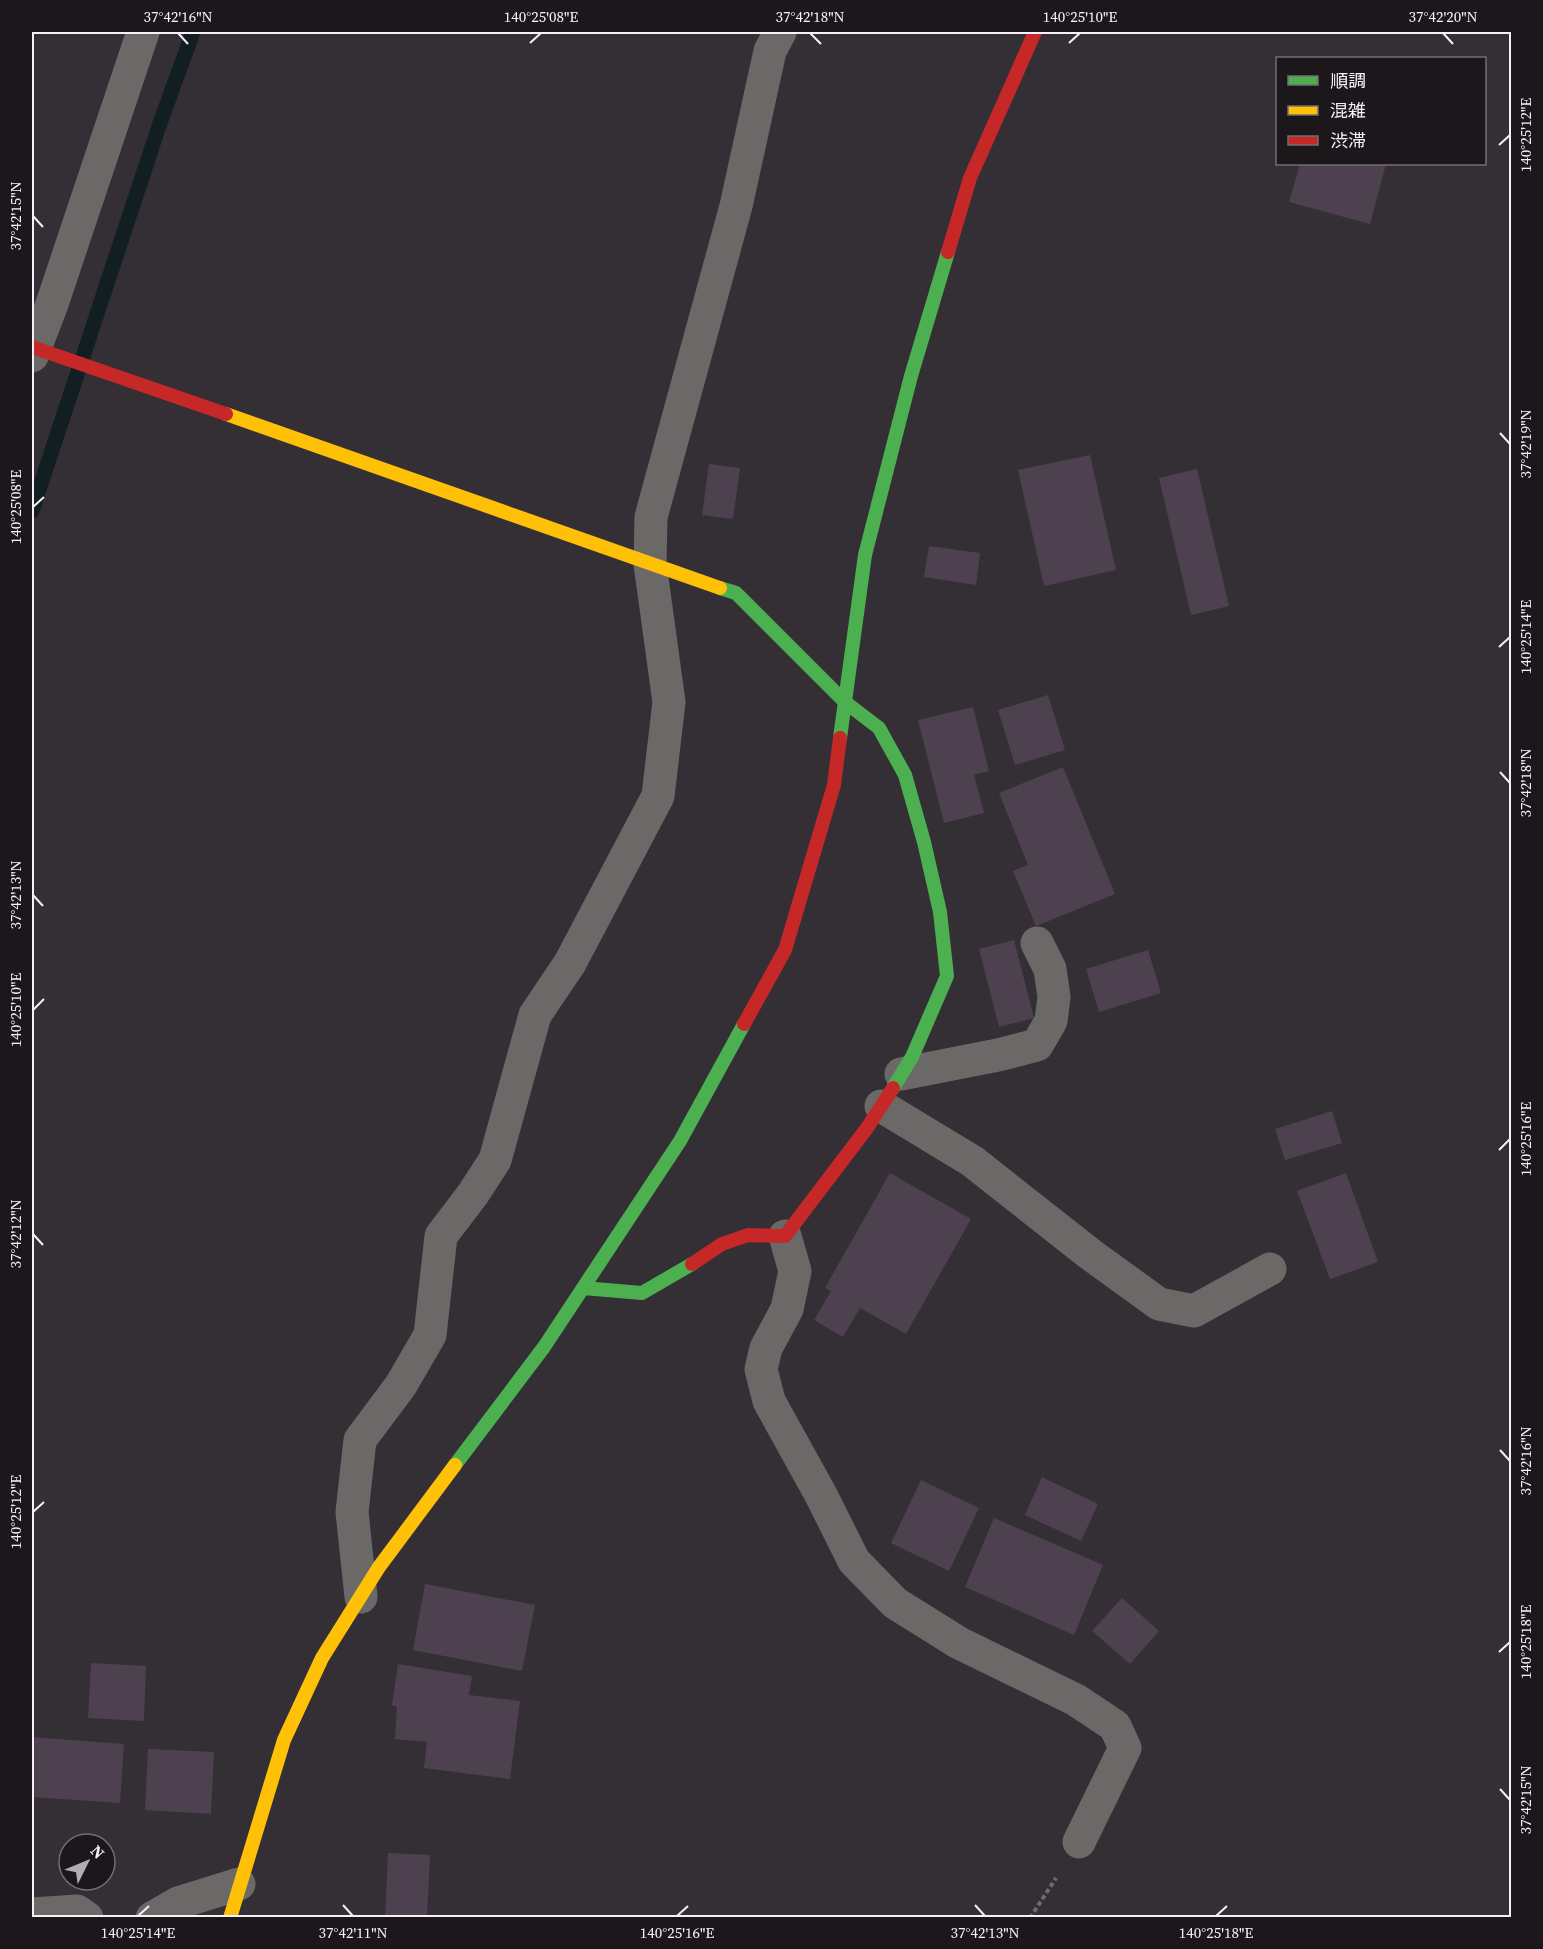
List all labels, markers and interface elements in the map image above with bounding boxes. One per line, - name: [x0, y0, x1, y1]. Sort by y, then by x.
- text: 37°42'16"N: [143, 6, 213, 27]
- text: 140°25'08"E: [504, 6, 578, 27]
- text: 37°42'18"N: [775, 6, 845, 27]
- text: 140°25'10"E: [1043, 6, 1117, 27]
- text: 37°42'20"N: [1408, 6, 1478, 27]
- legend: [1276, 57, 1486, 165]
- text: 順調: [1330, 68, 1366, 93]
- text: 混雑: [1330, 98, 1366, 123]
- text: 140°25'12"E: [1515, 98, 1536, 172]
- text: 渋滞: [1330, 128, 1366, 153]
- text: 37°42'15"N: [5, 181, 26, 251]
- text: 37°42'19"N: [1515, 409, 1536, 479]
- text: 140°25'08"E: [5, 470, 26, 544]
- text: 140°25'14"E: [1515, 600, 1536, 674]
- text: 37°42'18"N: [1515, 748, 1536, 818]
- text: 37°42'13"N: [5, 860, 26, 930]
- text: 140°25'10"E: [5, 973, 26, 1047]
- text: 140°25'16"E: [1515, 1102, 1536, 1176]
- text: 37°42'12"N: [5, 1199, 26, 1269]
- text: 37°42'16"N: [1515, 1426, 1536, 1496]
- text: 140°25'12"E: [5, 1475, 26, 1549]
- text: 140°25'18"E: [1515, 1605, 1536, 1679]
- text: 37°42'15"N: [1515, 1765, 1536, 1835]
- north arrow: [57, 1832, 117, 1892]
- text: N: [86, 1840, 110, 1864]
- text: 140°25'14"E: [101, 1922, 175, 1943]
- text: 37°42'11"N: [318, 1922, 388, 1943]
- text: 140°25'16"E: [640, 1922, 714, 1943]
- text: 37°42'13"N: [950, 1922, 1020, 1943]
- text: 140°25'18"E: [1179, 1922, 1253, 1943]

